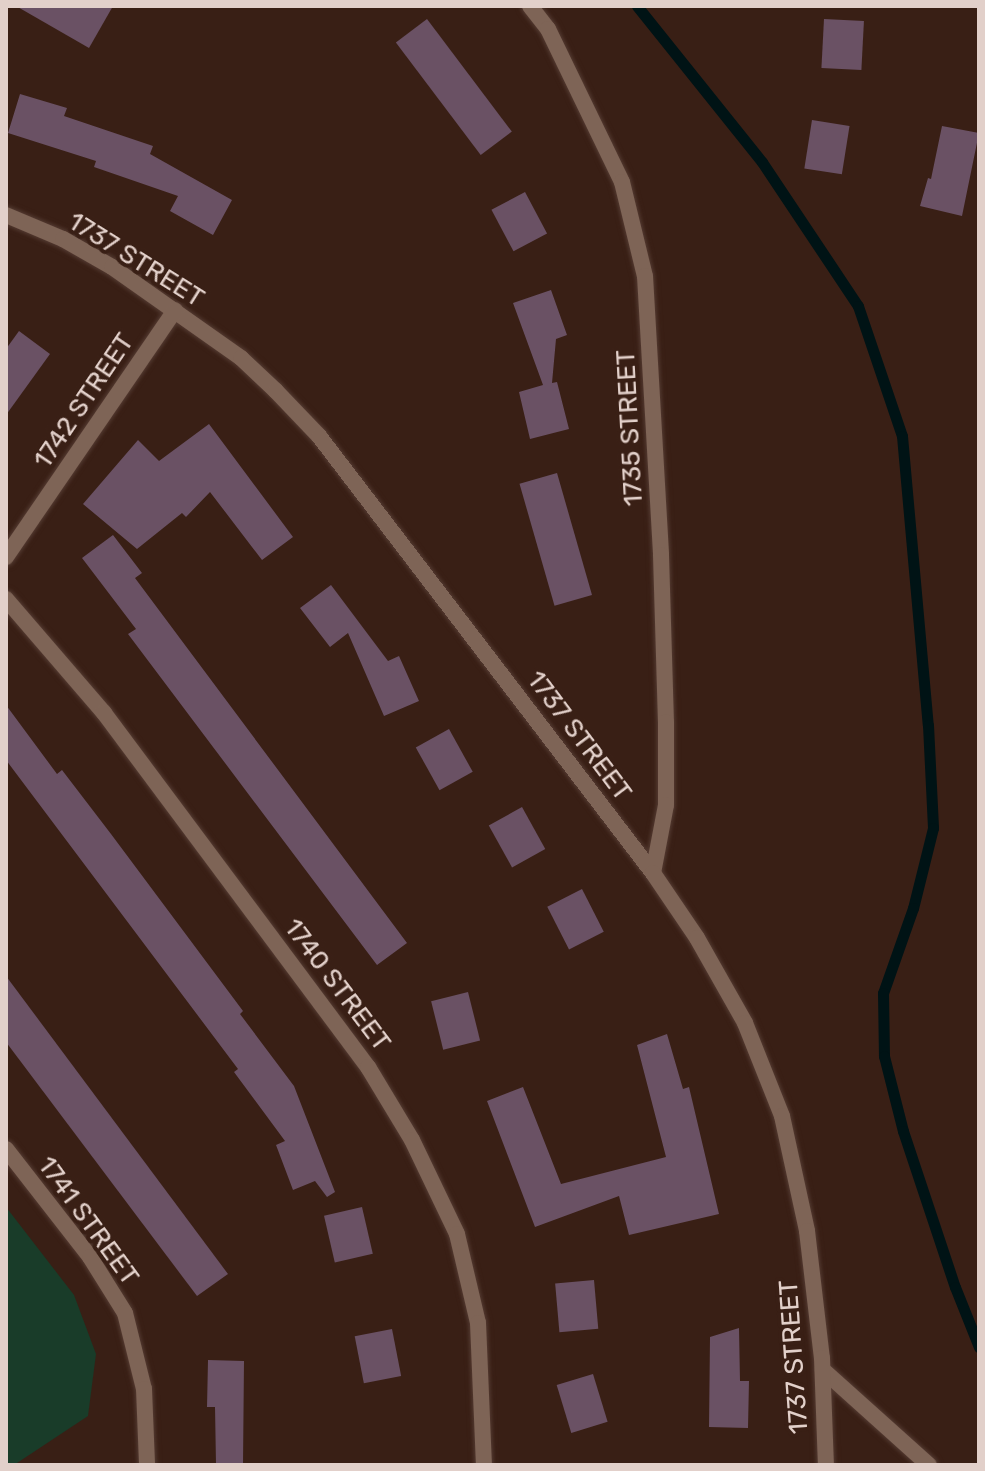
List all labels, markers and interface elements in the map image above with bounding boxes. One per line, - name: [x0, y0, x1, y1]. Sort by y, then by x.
- street label: 1737 STREET: [62, 206, 210, 314]
- street label: 1742 STREET: [27, 328, 141, 474]
- street label: 1735 STREET: [610, 349, 650, 507]
- street label: 1737 STREET: [520, 665, 638, 807]
- street label: 1740 STREET: [277, 913, 397, 1057]
- street label: 1741 STREET: [31, 1151, 145, 1291]
- street label: 1737 STREET: [773, 1279, 815, 1435]

